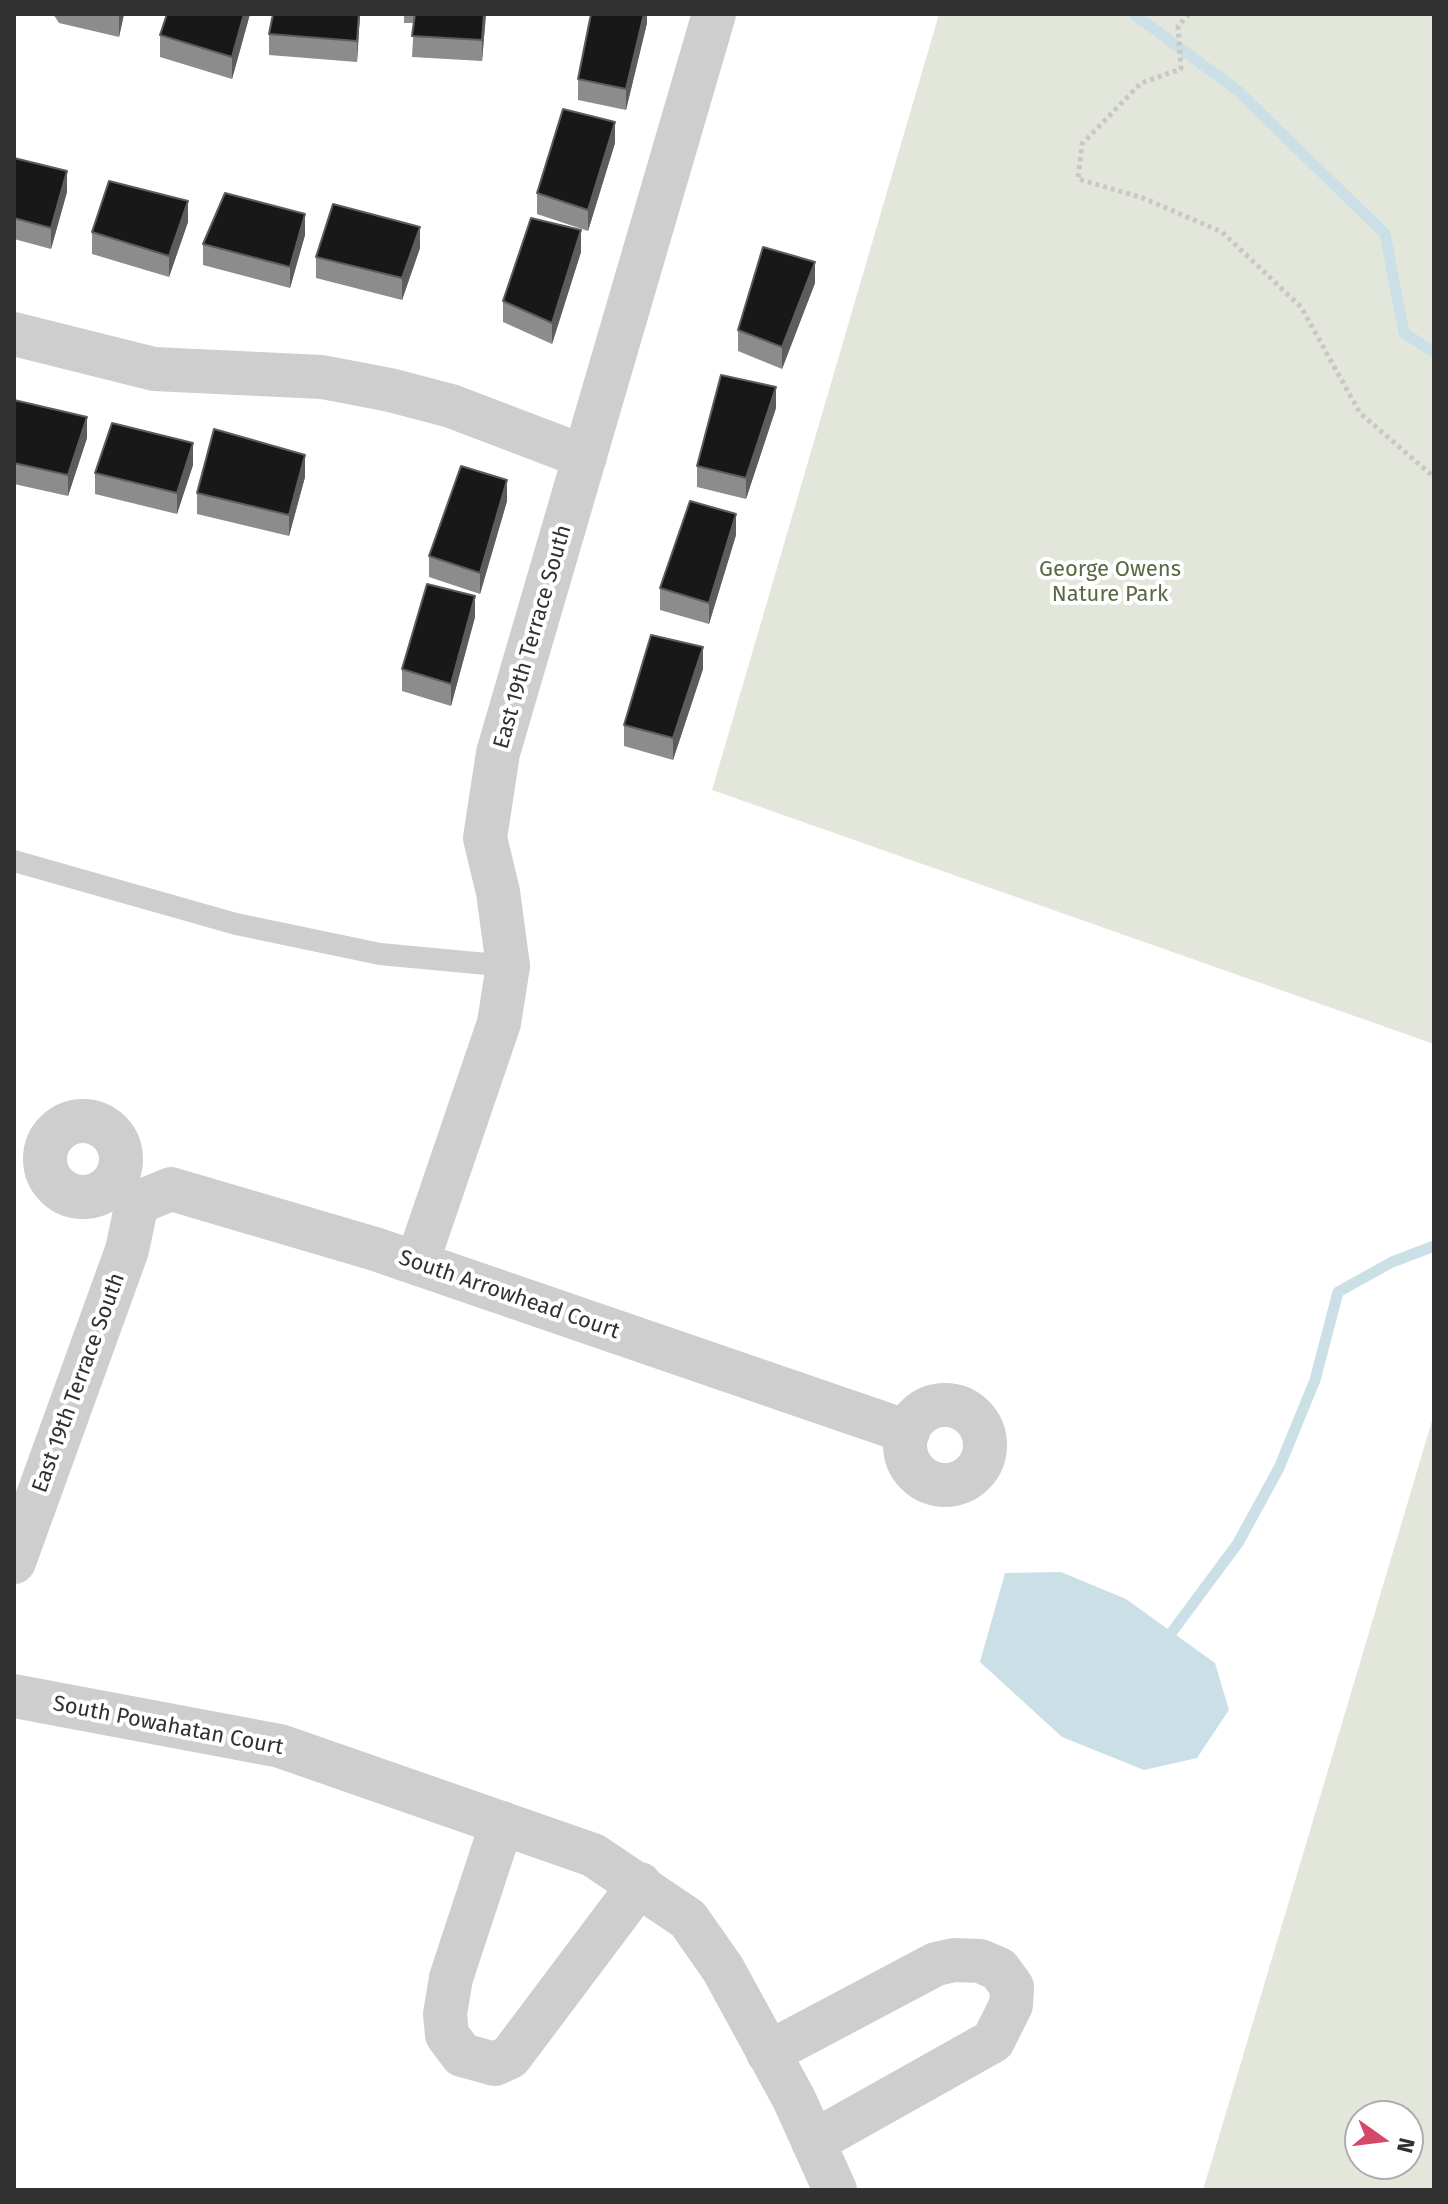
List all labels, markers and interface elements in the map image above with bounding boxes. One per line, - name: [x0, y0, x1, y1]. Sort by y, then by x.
- street label: East 19th Terrace South: [488, 522, 578, 752]
- park label: George Owens Nature Park: [1039, 557, 1181, 608]
- street label: South Arrowhead Court: [395, 1245, 623, 1345]
- street label: East 19th Terrace South: [27, 1270, 131, 1496]
- street label: South Powahatan Court: [51, 1691, 285, 1761]
- north arrow: [1344, 2100, 1424, 2180]
- text: N: [1391, 2135, 1421, 2156]

